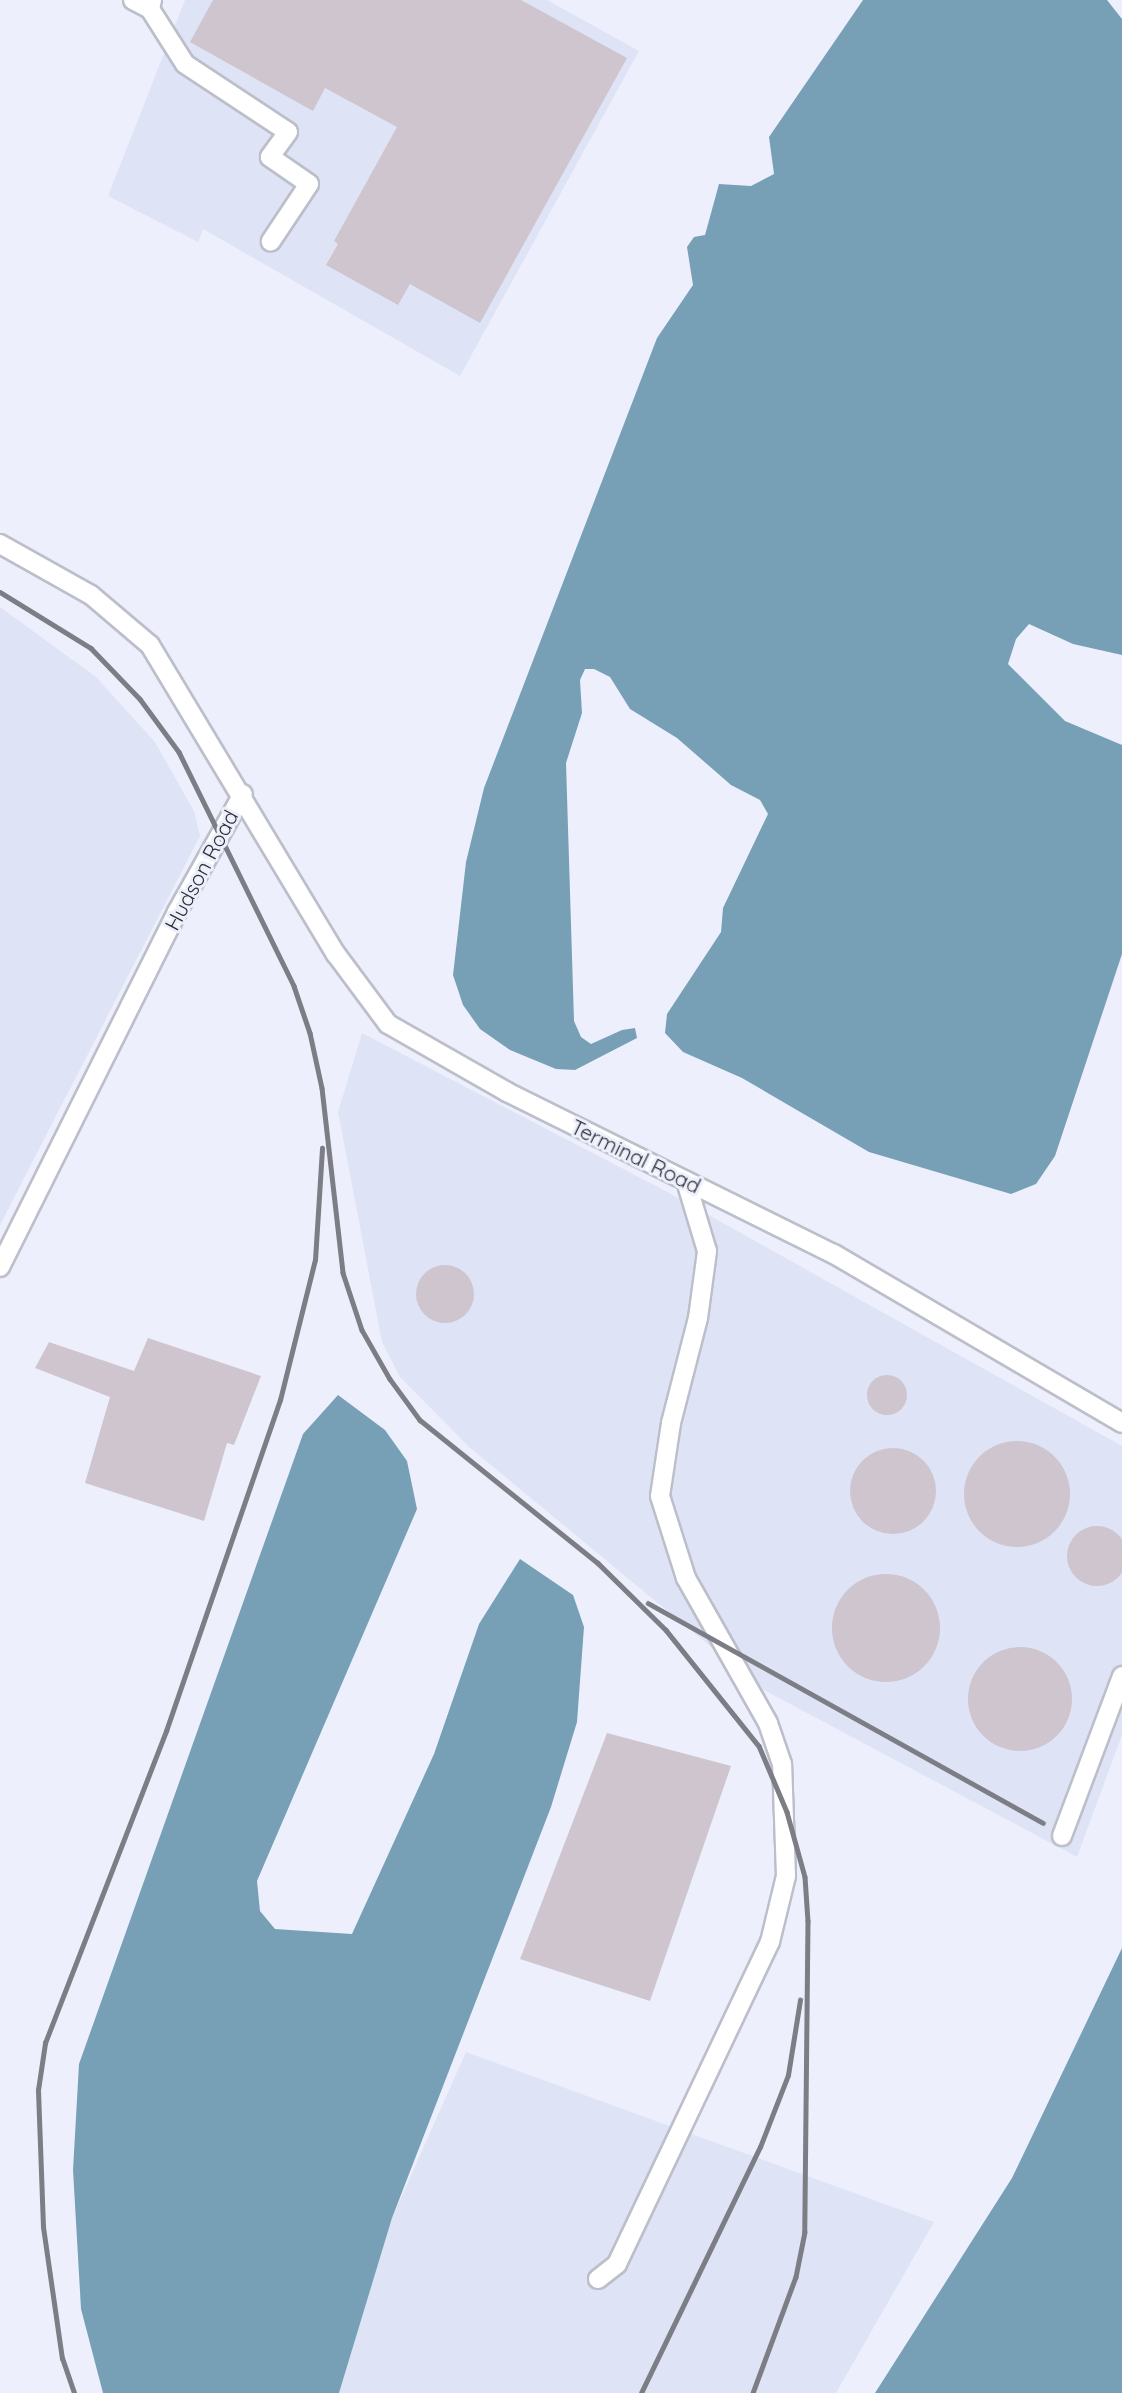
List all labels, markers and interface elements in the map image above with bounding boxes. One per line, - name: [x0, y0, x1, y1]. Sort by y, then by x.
- street label: Hudson Road: [159, 806, 243, 934]
- street label: Terminal Road: [567, 1114, 705, 1198]

